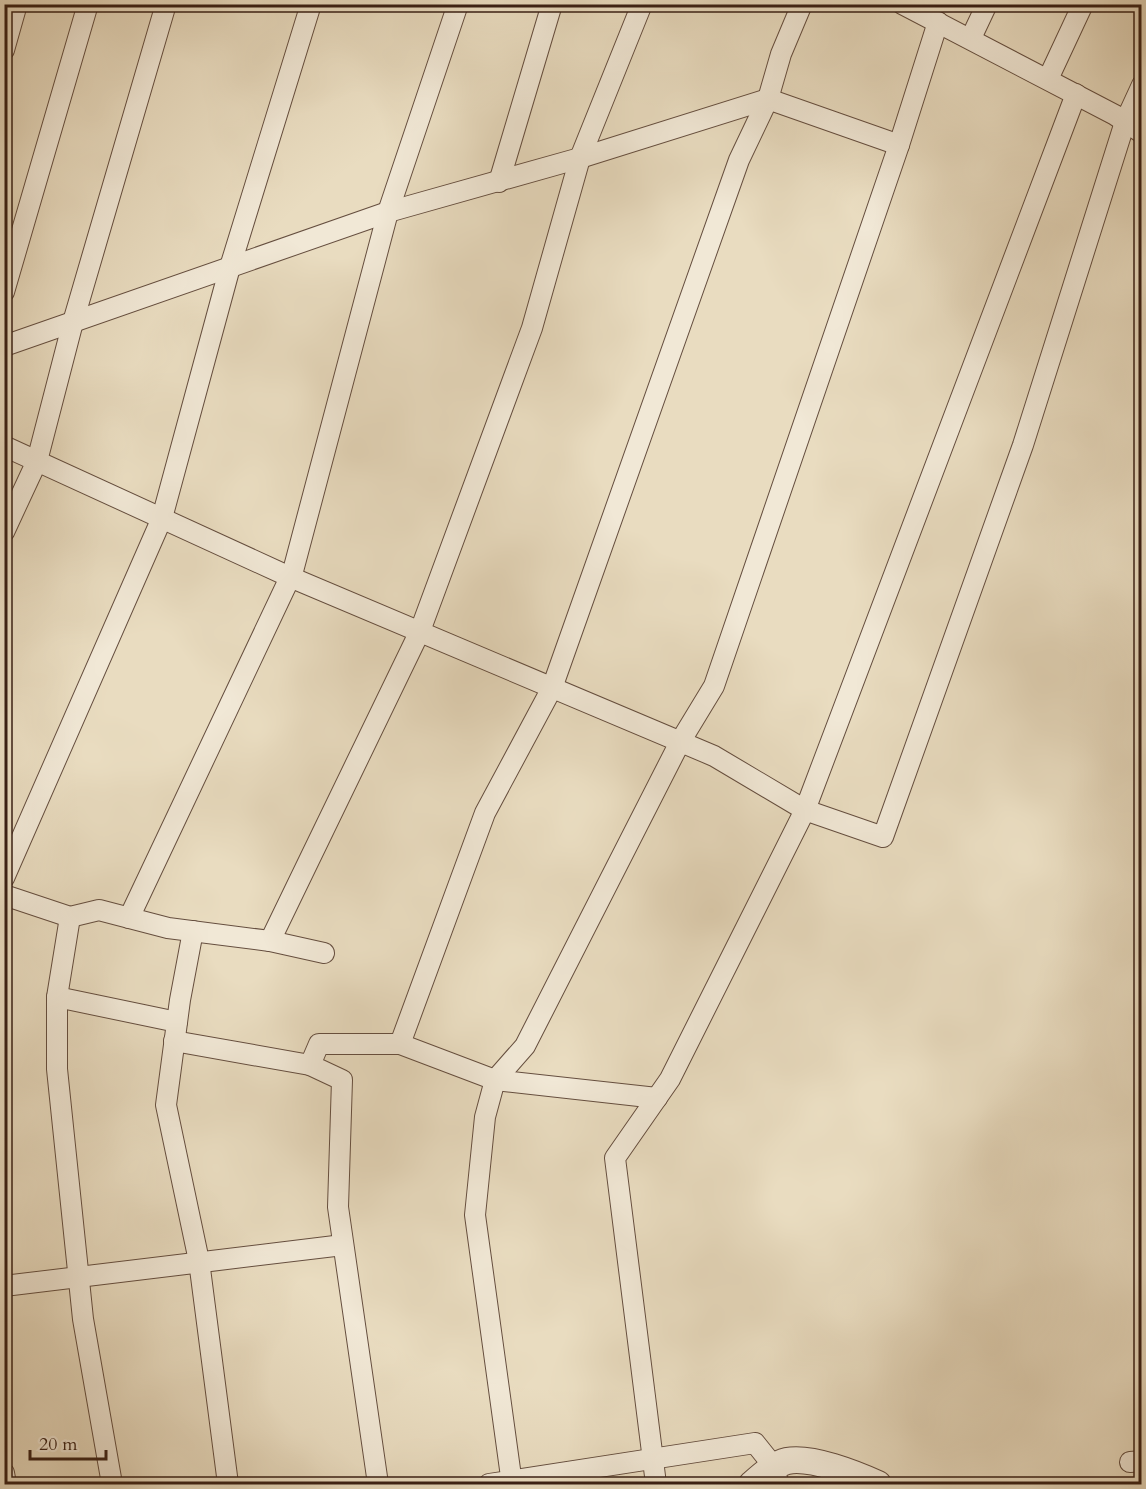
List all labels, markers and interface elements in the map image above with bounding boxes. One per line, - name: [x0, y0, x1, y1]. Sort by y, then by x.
- scale bar: [30, 1423, 106, 1461]
- text: 20 m: [39, 1432, 78, 1457]

